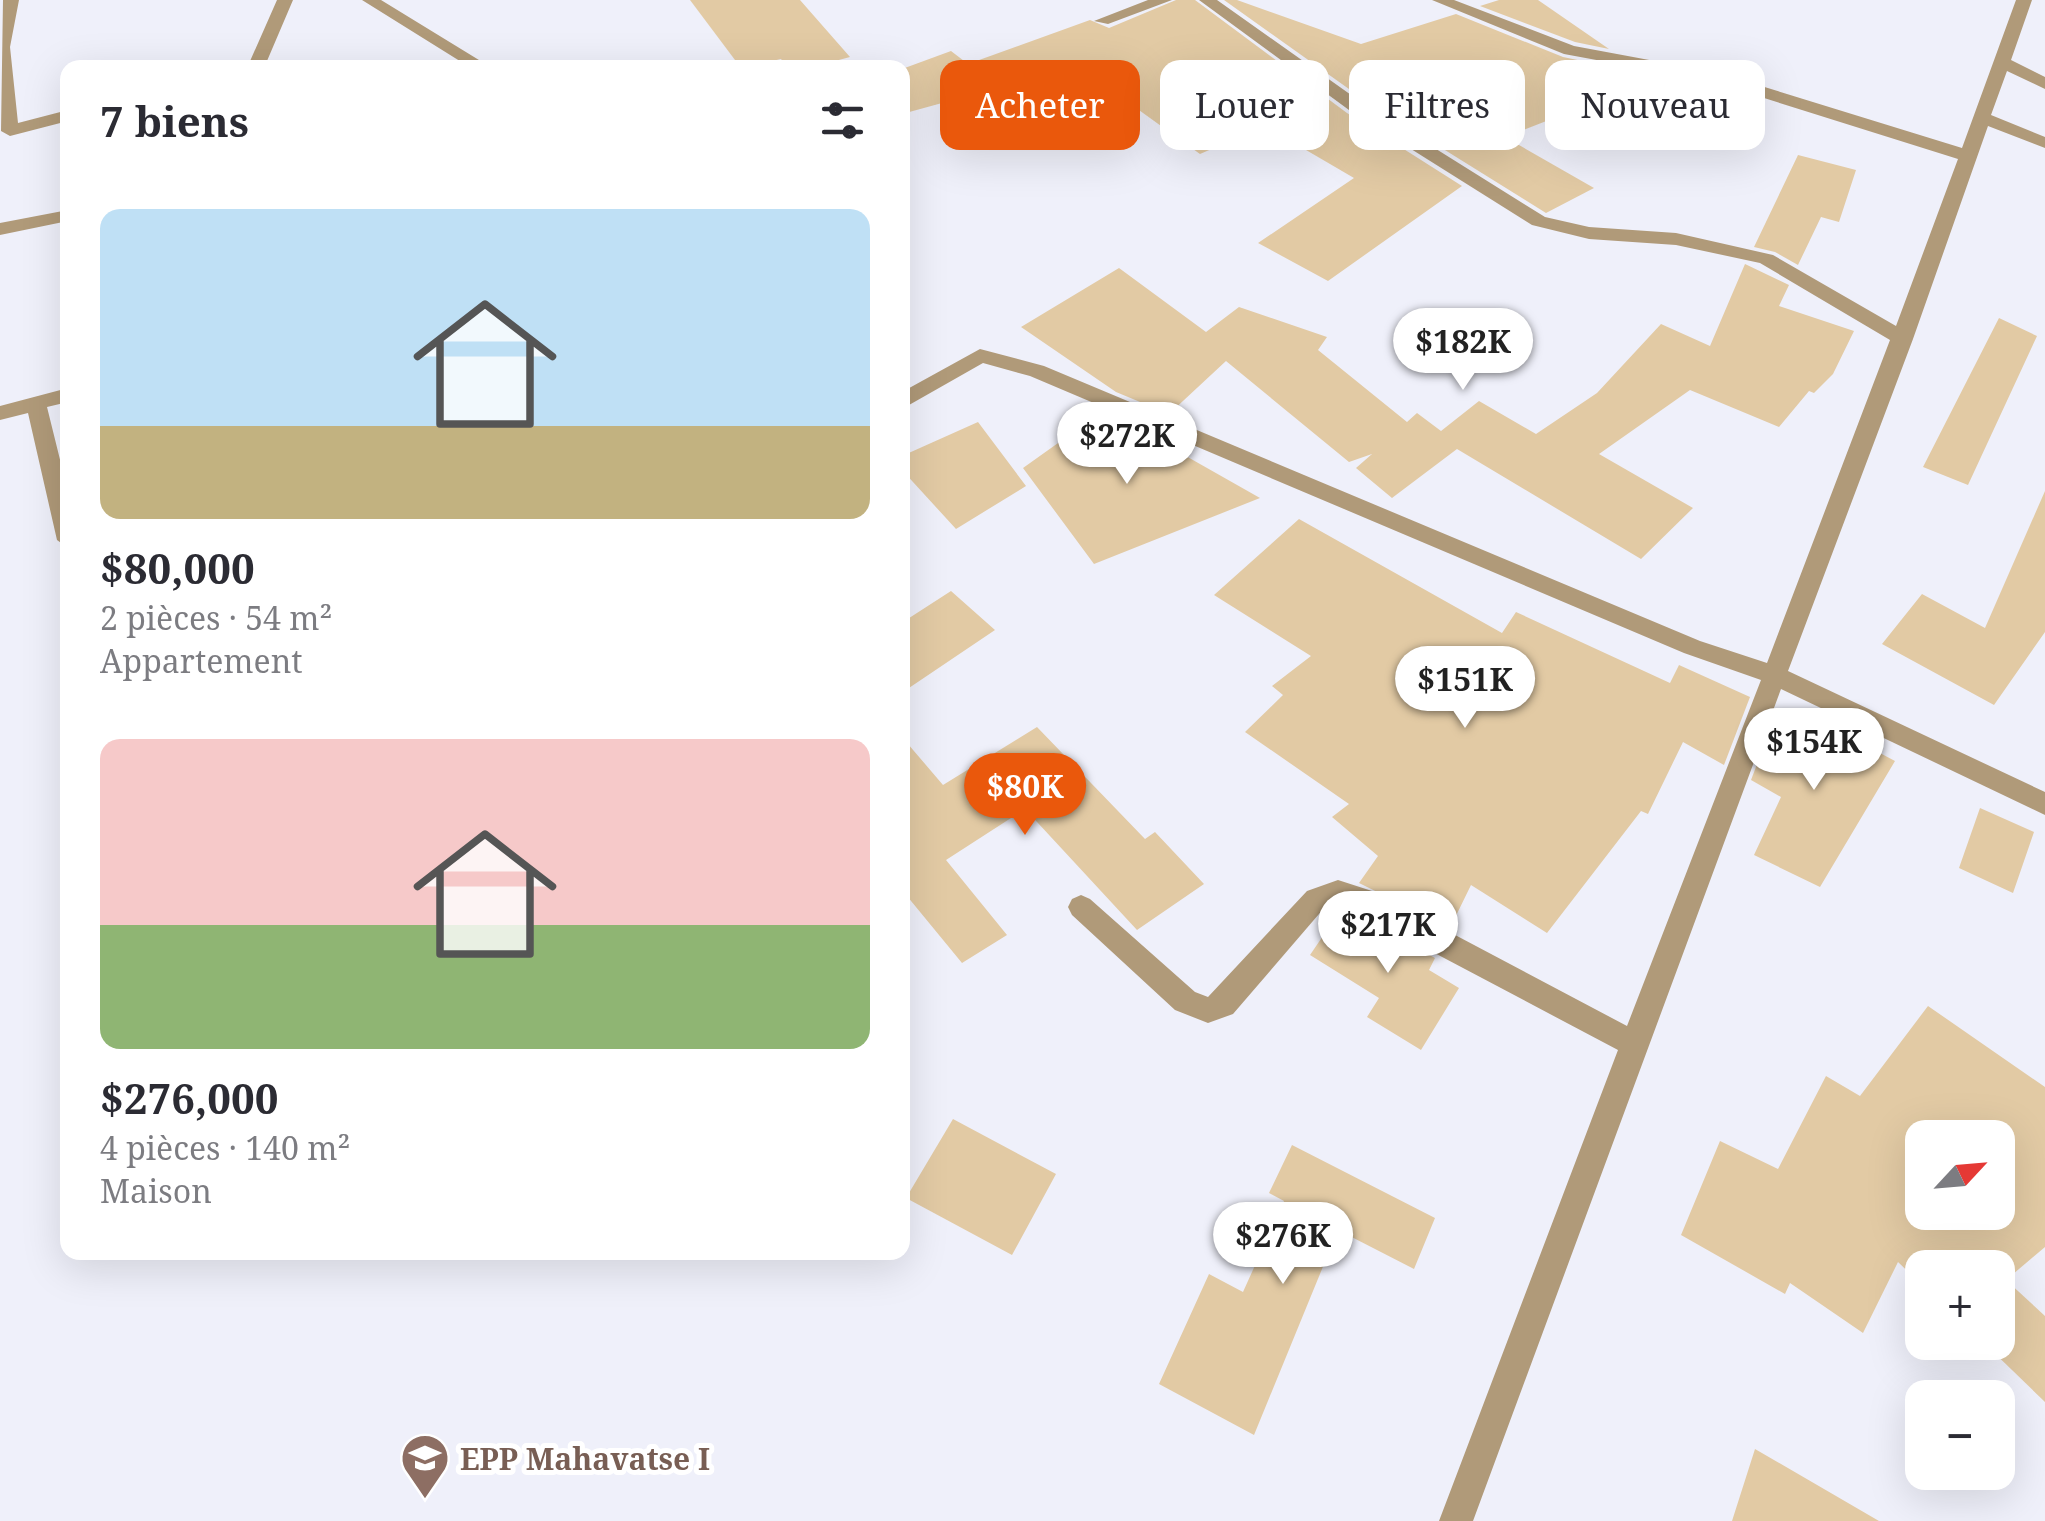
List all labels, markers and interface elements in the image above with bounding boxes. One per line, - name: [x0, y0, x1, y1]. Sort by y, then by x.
- chip: Acheter: [940, 60, 1140, 150]
- chip: Louer: [1160, 60, 1329, 150]
- chip: Filtres: [1349, 60, 1525, 150]
- chip: Nouveau: [1545, 60, 1765, 150]
- text: 7 biens: [100, 92, 249, 149]
- icon: filters: [815, 93, 870, 148]
- icon: home: [395, 274, 575, 454]
- pin: $182K: [1393, 308, 1533, 393]
- text: $182K: [1415, 319, 1511, 362]
- pin: $272K: [1057, 402, 1197, 487]
- text: $272K: [1079, 413, 1175, 456]
- text: $80,000: [100, 539, 255, 596]
- text: 2 pièces · 54 m²: [100, 596, 332, 639]
- text: Appartement: [100, 639, 303, 682]
- pin: $151K: [1395, 646, 1535, 731]
- text: $151K: [1417, 657, 1513, 700]
- pin: $154K: [1744, 708, 1884, 793]
- text: $154K: [1766, 719, 1862, 762]
- pin: $80K: [966, 753, 1084, 838]
- text: $80K: [986, 764, 1064, 807]
- icon: home: [395, 804, 575, 984]
- pin: $217K: [1318, 891, 1458, 976]
- text: $217K: [1340, 902, 1436, 945]
- text: $276,000: [100, 1069, 278, 1126]
- north arrow: [1905, 1120, 2015, 1230]
- map controls: [1905, 1120, 2015, 1490]
- text: 4 pièces · 140 m²: [100, 1126, 350, 1169]
- text: Maison: [100, 1169, 212, 1212]
- pin: $276K: [1213, 1202, 1353, 1287]
- text: $276K: [1235, 1213, 1331, 1256]
- button: +: [1905, 1250, 2015, 1360]
- button: −: [1905, 1380, 2015, 1490]
- school or university icon: EPP Mahavatse I: [399, 1432, 451, 1500]
- place label: EPP Mahavatse I: [460, 1438, 710, 1479]

